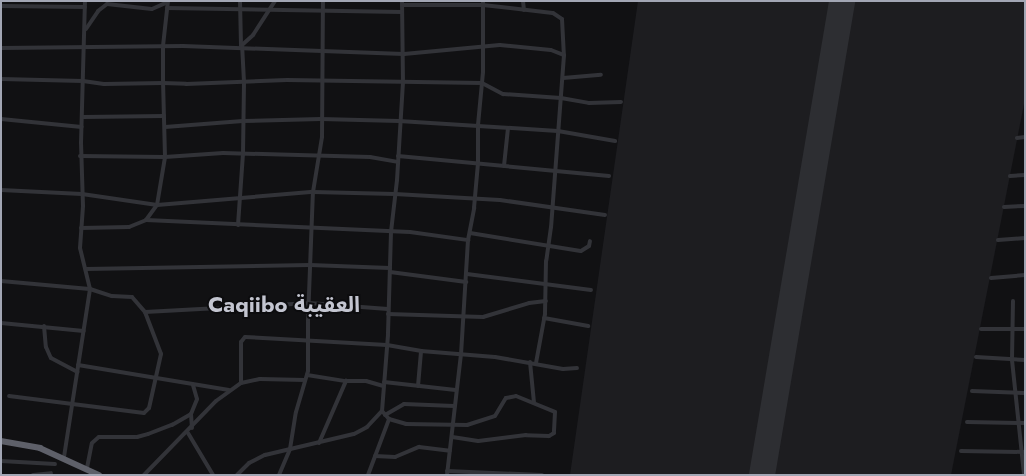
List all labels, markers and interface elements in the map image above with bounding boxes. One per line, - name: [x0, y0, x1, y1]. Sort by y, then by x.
- district label: Caqiibo العقيبة: [208, 292, 360, 318]

